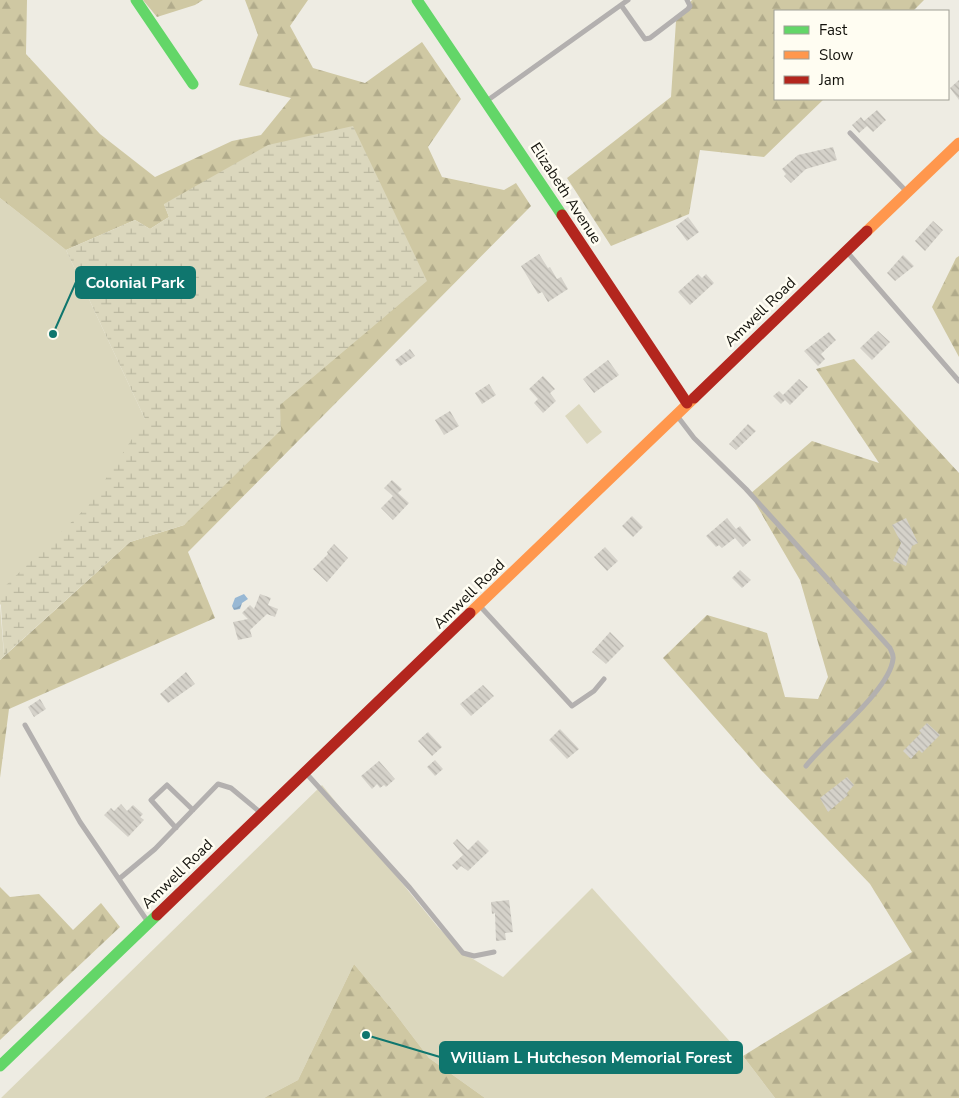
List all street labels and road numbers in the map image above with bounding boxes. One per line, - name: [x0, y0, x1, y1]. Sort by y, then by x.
- street label: Elizabeth Avenue: [526, 139, 606, 247]
- street label: Amwell Road: [720, 273, 800, 351]
- street label: Amwell Road: [429, 555, 509, 633]
- street label: Amwell Road: [137, 835, 217, 913]

